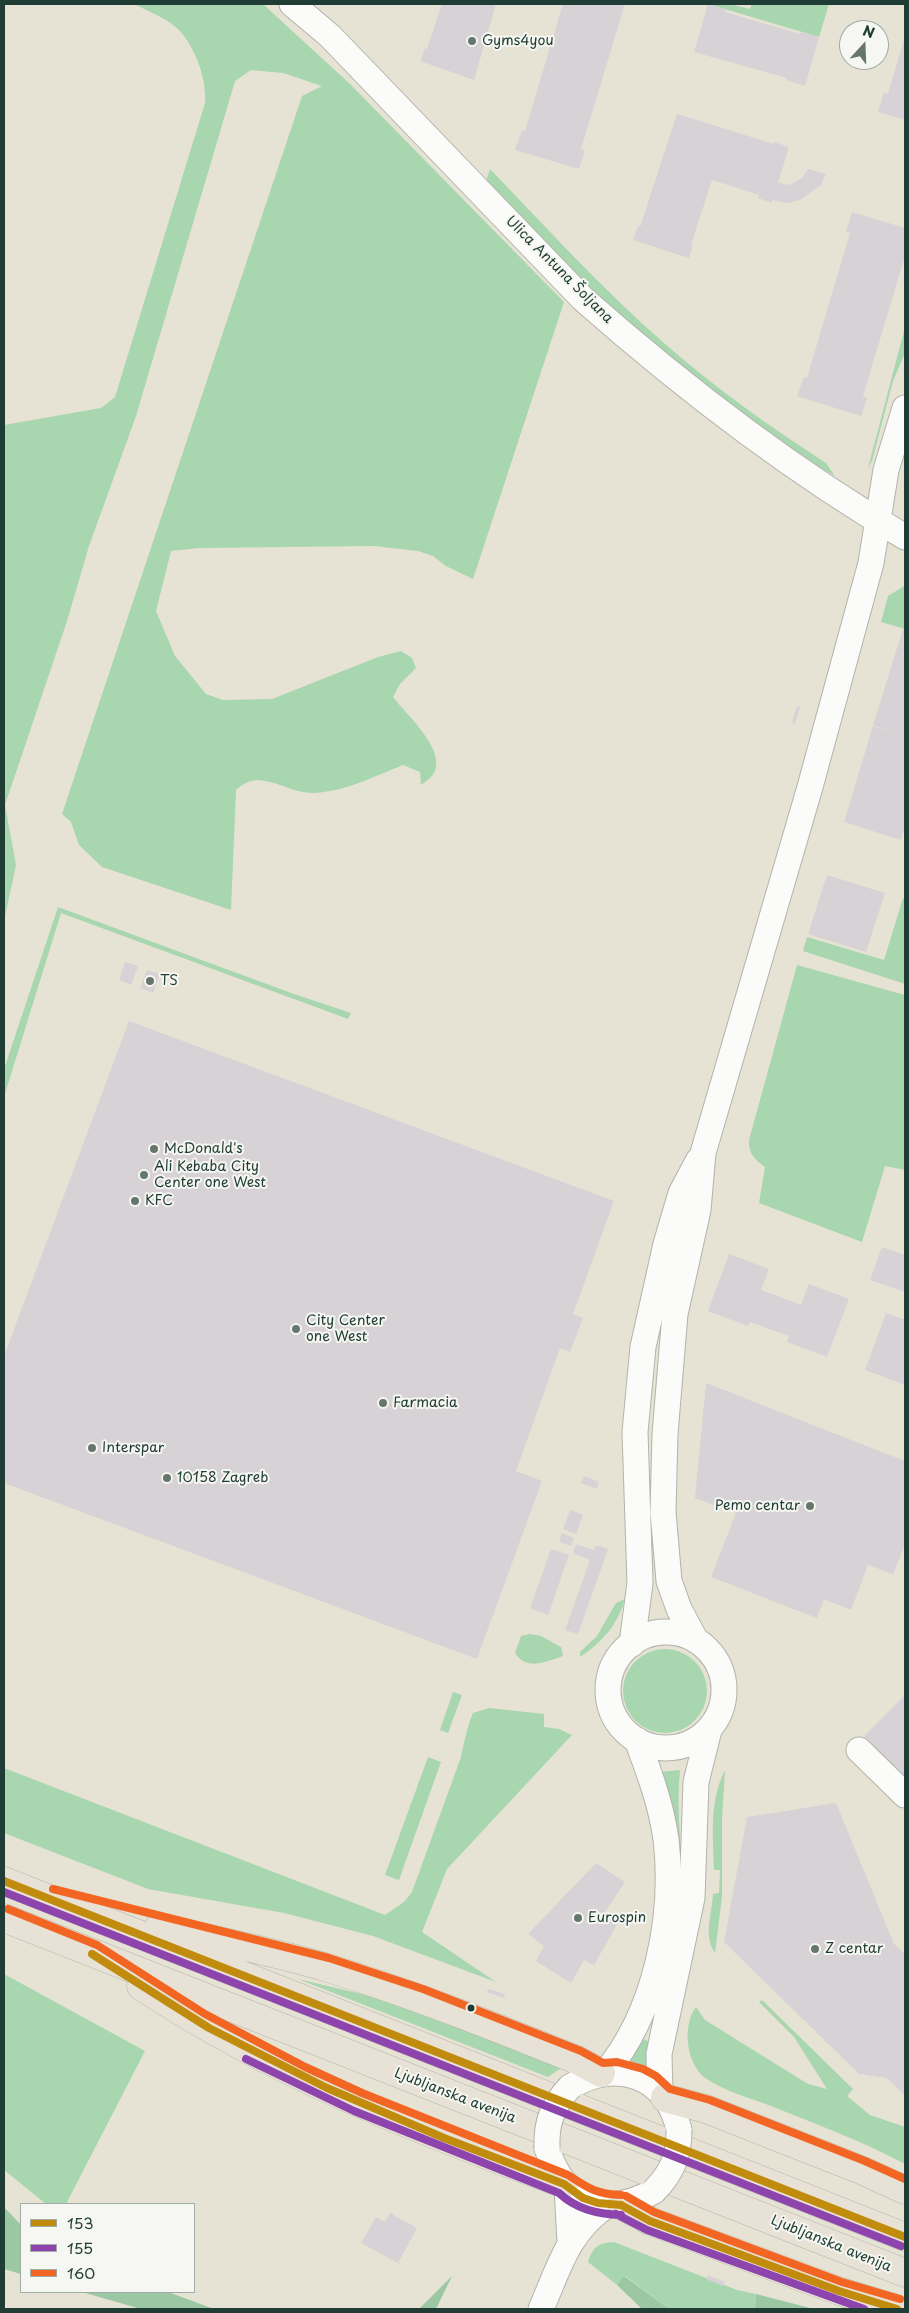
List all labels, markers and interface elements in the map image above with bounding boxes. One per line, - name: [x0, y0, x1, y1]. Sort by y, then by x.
- north arrow: [839, 20, 889, 70]
- text: N: [860, 20, 878, 43]
- place label: Gyms4you: [482, 33, 554, 49]
- marker: Gyms4you: [466, 35, 478, 47]
- street label: Ulica Antuna Šoljana: [502, 213, 616, 327]
- place label: TS: [160, 973, 178, 989]
- marker: TS: [144, 975, 156, 987]
- place label: McDonald's: [164, 1141, 243, 1157]
- marker: McDonald's: [148, 1143, 160, 1155]
- place label: Ali Kebaba City Center one West: [154, 1159, 266, 1192]
- marker: Ali Kebaba City Center one West: [138, 1169, 150, 1181]
- place label: KFC: [145, 1193, 173, 1209]
- marker: KFC: [129, 1195, 141, 1207]
- place label: City Center one West: [306, 1313, 385, 1345]
- marker: City Center one West: [290, 1323, 302, 1335]
- place label: Farmacia: [393, 1395, 458, 1411]
- marker: Farmacia: [377, 1397, 389, 1409]
- place label: Interspar: [102, 1440, 164, 1456]
- marker: Interspar: [86, 1442, 98, 1454]
- place label: 10158 Zagreb: [177, 1470, 268, 1486]
- marker: 10158 Zagreb: [161, 1472, 173, 1484]
- place label: Pemo centar: [715, 1498, 800, 1514]
- marker: Pemo centar: [804, 1500, 816, 1512]
- place label: Eurospin: [588, 1910, 646, 1926]
- marker: Eurospin: [572, 1912, 584, 1924]
- place label: Z centar: [825, 1941, 883, 1957]
- marker: Z centar: [809, 1943, 821, 1955]
- unlabelled marker: [466, 2003, 476, 2013]
- street label: Ljubljanska avenija: [392, 2065, 518, 2127]
- legend: [20, 2203, 195, 2293]
- text: 153: [67, 2211, 93, 2234]
- street label: Ljubljanska avenija: [768, 2212, 894, 2276]
- text: 155: [67, 2236, 93, 2259]
- text: 160: [67, 2261, 95, 2284]

